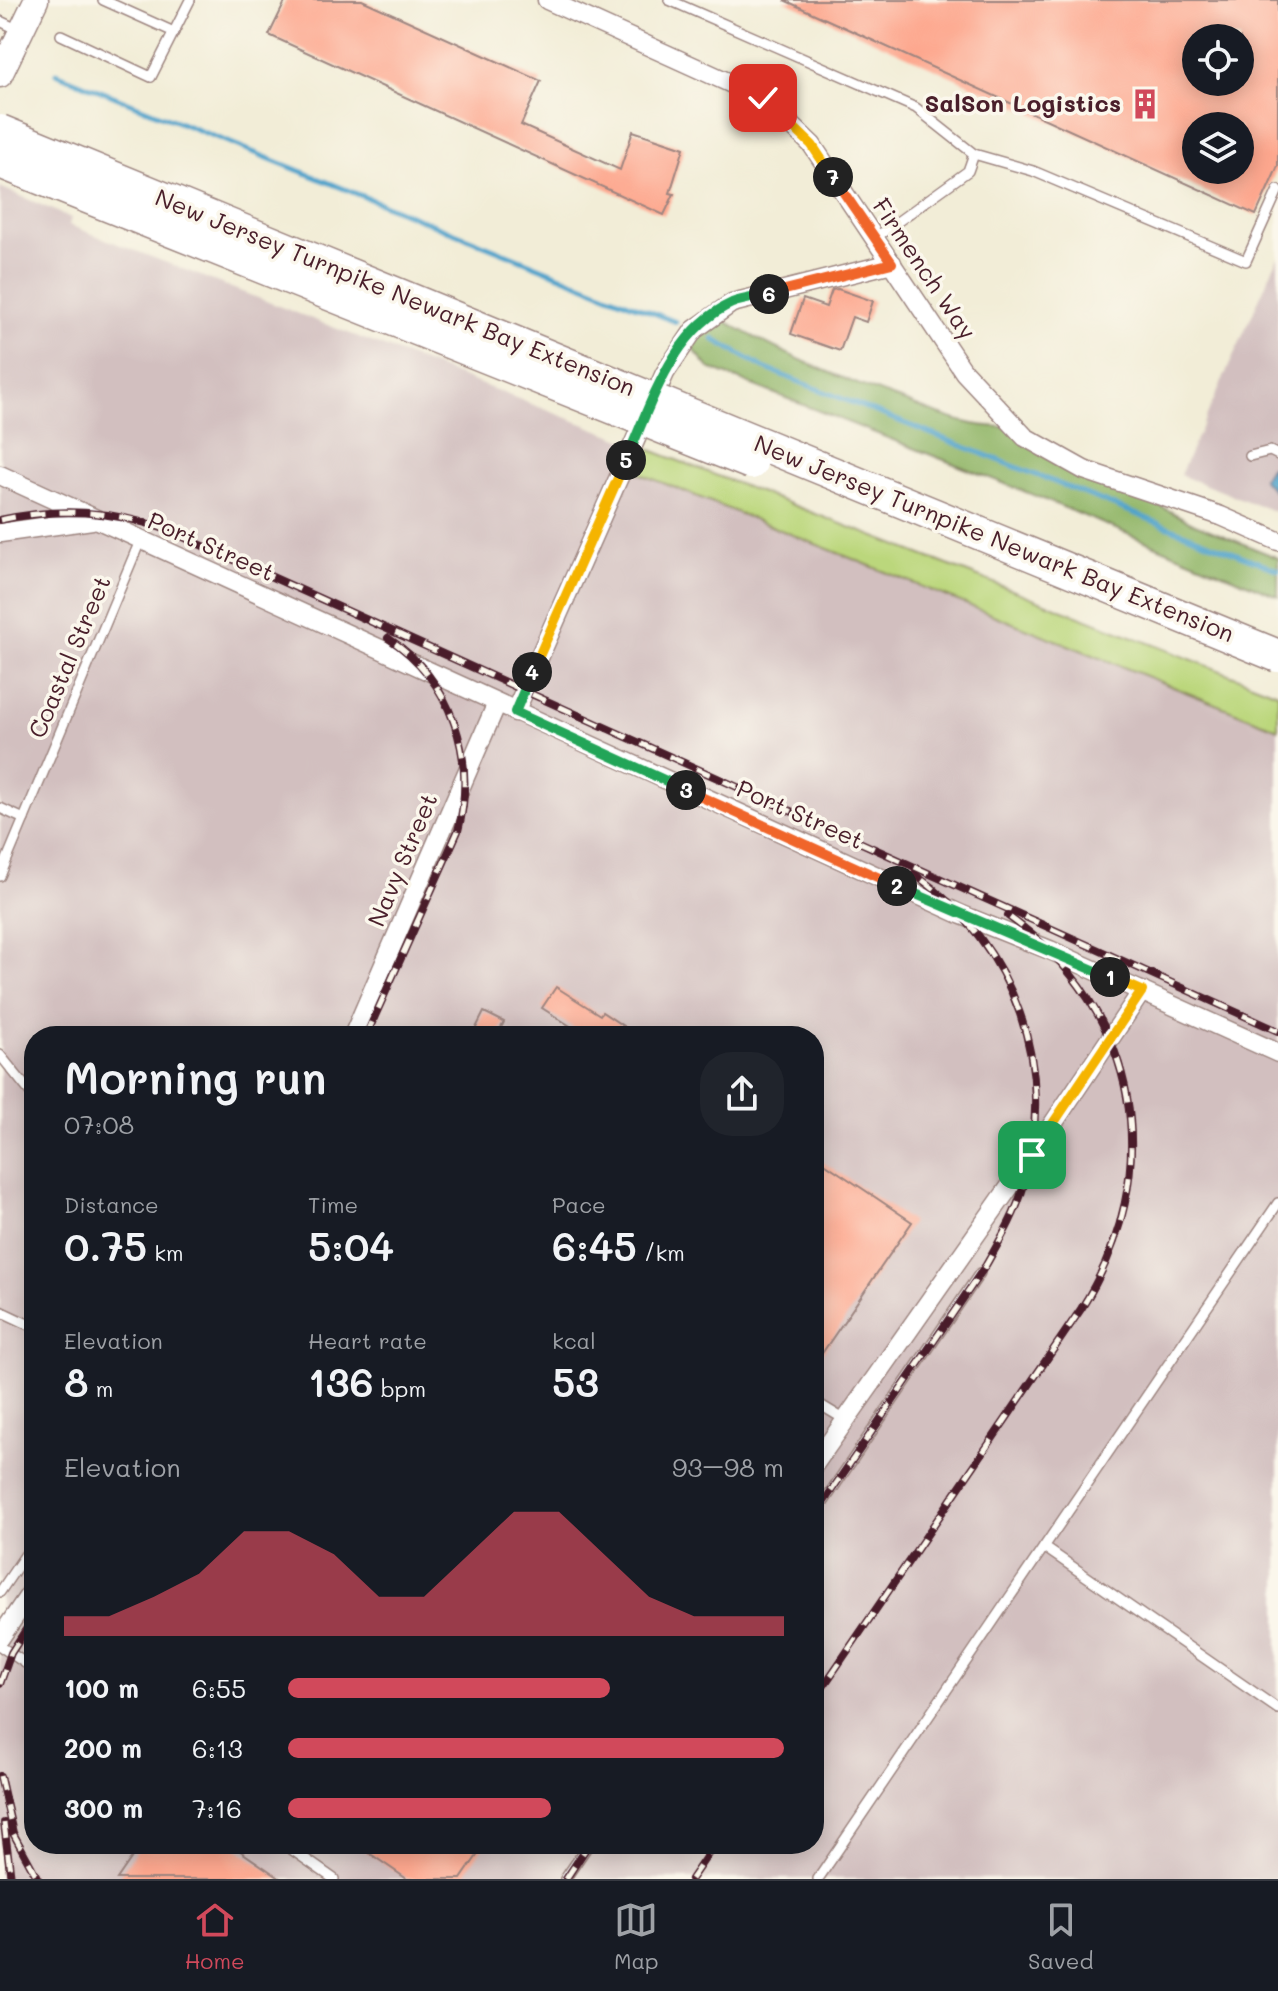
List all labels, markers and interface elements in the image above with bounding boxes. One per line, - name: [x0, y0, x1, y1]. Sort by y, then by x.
- map controls: [1182, 24, 1254, 184]
- button: locate: [1182, 24, 1254, 96]
- pin: [729, 64, 797, 132]
- icon: check: [741, 76, 785, 120]
- place label: SalSon Logistics: [925, 87, 1121, 118]
- building icon: SalSon Logistics: [1128, 87, 1162, 121]
- button: layers: [1182, 112, 1254, 184]
- pin: 7: [813, 157, 853, 197]
- text: 7: [827, 162, 839, 191]
- street label: New Jersey Turnpike Newark Bay Extension: [151, 181, 640, 402]
- street label: Firmench Way: [867, 192, 984, 345]
- pin: 6: [749, 274, 789, 314]
- text: 6: [762, 279, 776, 308]
- street label: New Jersey Turnpike Newark Bay Extension: [750, 427, 1239, 648]
- pin: 5: [606, 440, 646, 480]
- text: 5: [620, 445, 632, 474]
- street label: Port Street: [143, 504, 280, 587]
- street label: Coastal Street: [20, 570, 117, 742]
- pin: 4: [512, 652, 552, 692]
- text: 4: [525, 657, 539, 686]
- pin: 3: [666, 770, 706, 810]
- street label: Port Street: [732, 772, 869, 855]
- text: 3: [679, 775, 693, 804]
- street label: Navy Street: [360, 788, 444, 931]
- pin: 2: [877, 866, 917, 906]
- text: 2: [891, 871, 903, 900]
- pin: 1: [1090, 957, 1130, 997]
- text: 1: [1105, 962, 1115, 991]
- text: Morning run: [64, 1048, 327, 1105]
- button: share: [700, 1052, 784, 1136]
- text: 07:08: [64, 1107, 134, 1141]
- pin: [998, 1121, 1066, 1189]
- icon: arrive: [1010, 1133, 1054, 1177]
- text: Distance: [64, 1190, 159, 1219]
- text: Time: [308, 1190, 358, 1219]
- text: Pace: [552, 1190, 606, 1219]
- text: 0.75: [64, 1219, 147, 1271]
- text: 5:04: [308, 1219, 394, 1271]
- text: 6:45: [552, 1219, 637, 1271]
- text: km: [147, 1238, 183, 1267]
- text: /km: [637, 1238, 685, 1267]
- text: Elevation: [64, 1326, 163, 1355]
- text: Heart rate: [308, 1326, 427, 1355]
- text: kcal: [552, 1326, 596, 1355]
- text: 8: [64, 1355, 89, 1407]
- text: 136: [308, 1355, 374, 1407]
- text: 53: [552, 1355, 599, 1407]
- text: m: [89, 1374, 113, 1403]
- text: bpm: [374, 1374, 426, 1403]
- text: Elevation: [64, 1450, 181, 1484]
- text: 93–98 m: [672, 1450, 784, 1484]
- text: 100 m: [64, 1671, 139, 1705]
- text: 6:55: [192, 1671, 246, 1705]
- text: 200 m: [64, 1731, 142, 1765]
- text: 6:13: [192, 1731, 243, 1765]
- text: 300 m: [64, 1791, 143, 1825]
- text: 7:16: [192, 1791, 242, 1825]
- tab: Home: [185, 1898, 245, 1975]
- tab: Map: [614, 1898, 659, 1975]
- tab: Saved: [1028, 1898, 1093, 1975]

